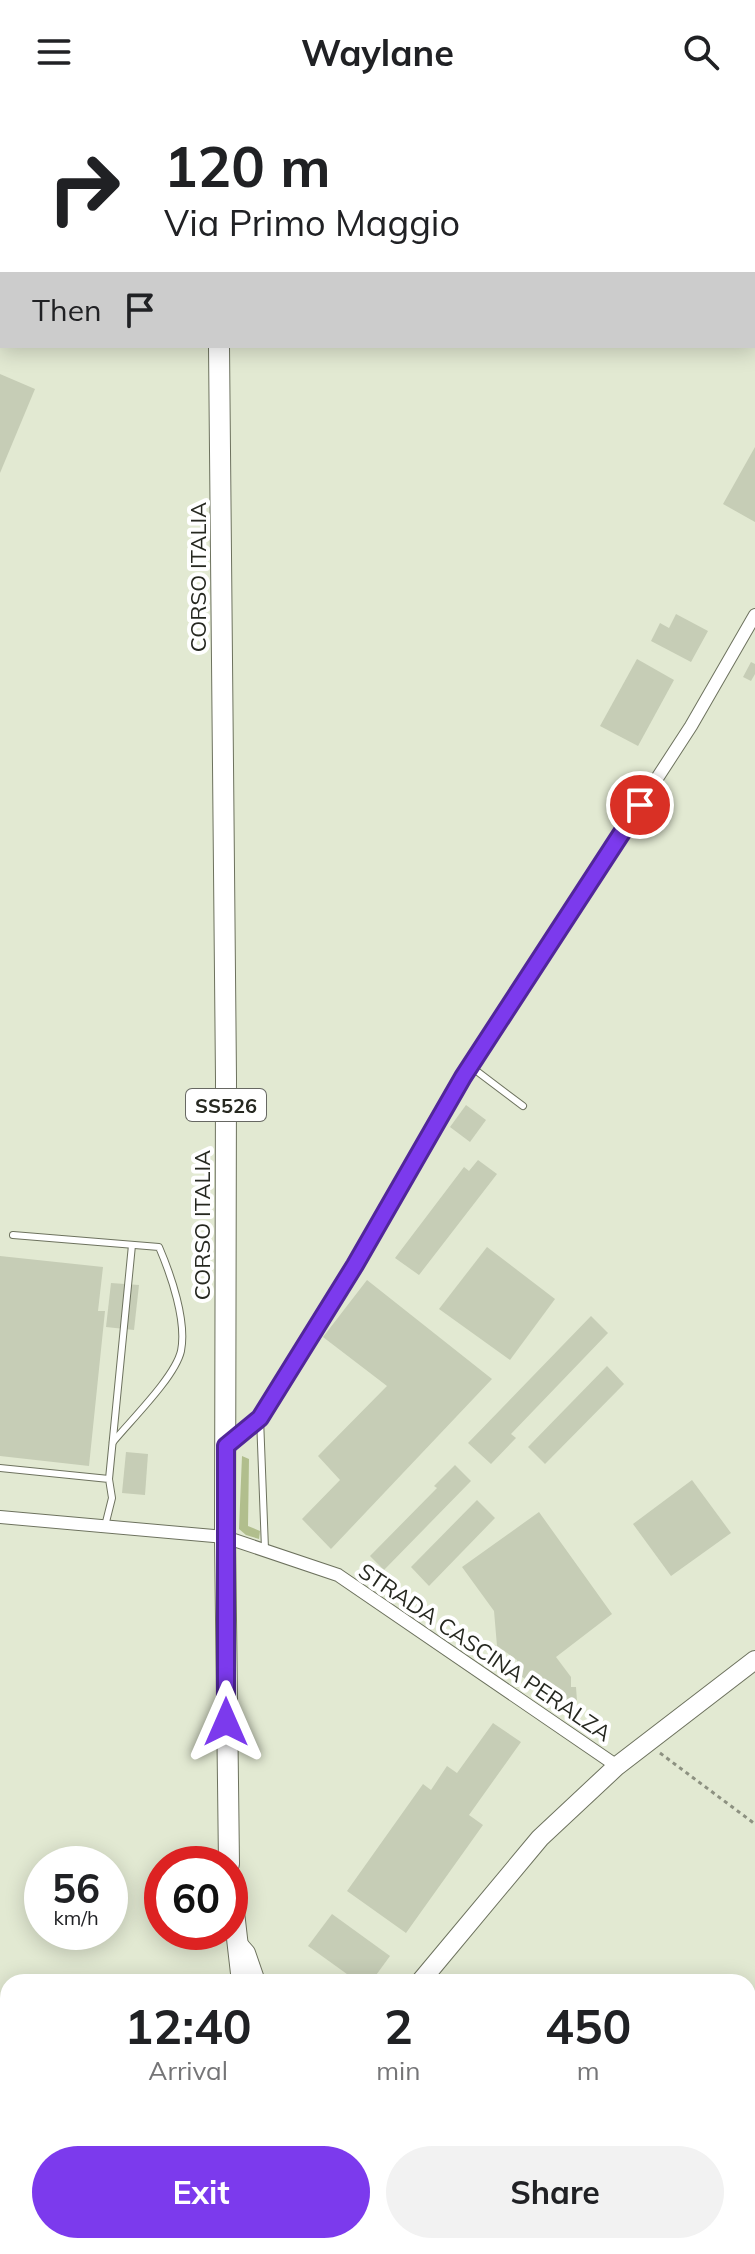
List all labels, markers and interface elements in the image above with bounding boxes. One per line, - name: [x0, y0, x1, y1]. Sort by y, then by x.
- icon: menu: [32, 30, 76, 74]
- text: Waylane: [301, 30, 454, 75]
- icon: search: [679, 30, 723, 74]
- text: 120 m: [164, 131, 331, 201]
- icon: right: [32, 136, 136, 240]
- text: Via Primo Maggio: [164, 200, 460, 245]
- icon: arrive: [118, 288, 162, 332]
- text: Then: [32, 291, 102, 329]
- street label: CORSO ITALIA: [184, 502, 212, 652]
- pin: [606, 771, 674, 839]
- icon: arrive: [618, 783, 662, 827]
- road number: SS526: [186, 1089, 266, 1121]
- street label: CORSO ITALIA: [188, 1150, 216, 1300]
- street label: STRADA CASCINA PERALZA: [353, 1557, 617, 1747]
- position arrow: [184, 1680, 268, 1764]
- speed limit sign: 60: [144, 1846, 248, 1950]
- text: 56: [52, 1863, 100, 1913]
- text: km/h: [53, 1905, 99, 1930]
- text: 12:40: [125, 1996, 252, 2056]
- text: 2: [384, 1996, 413, 2056]
- text: 450: [545, 1996, 631, 2056]
- text: Arrival: [148, 2054, 228, 2087]
- text: min: [376, 2054, 420, 2087]
- text: m: [577, 2054, 600, 2087]
- button: Exit: [32, 2146, 370, 2238]
- button: Share: [386, 2146, 724, 2238]

